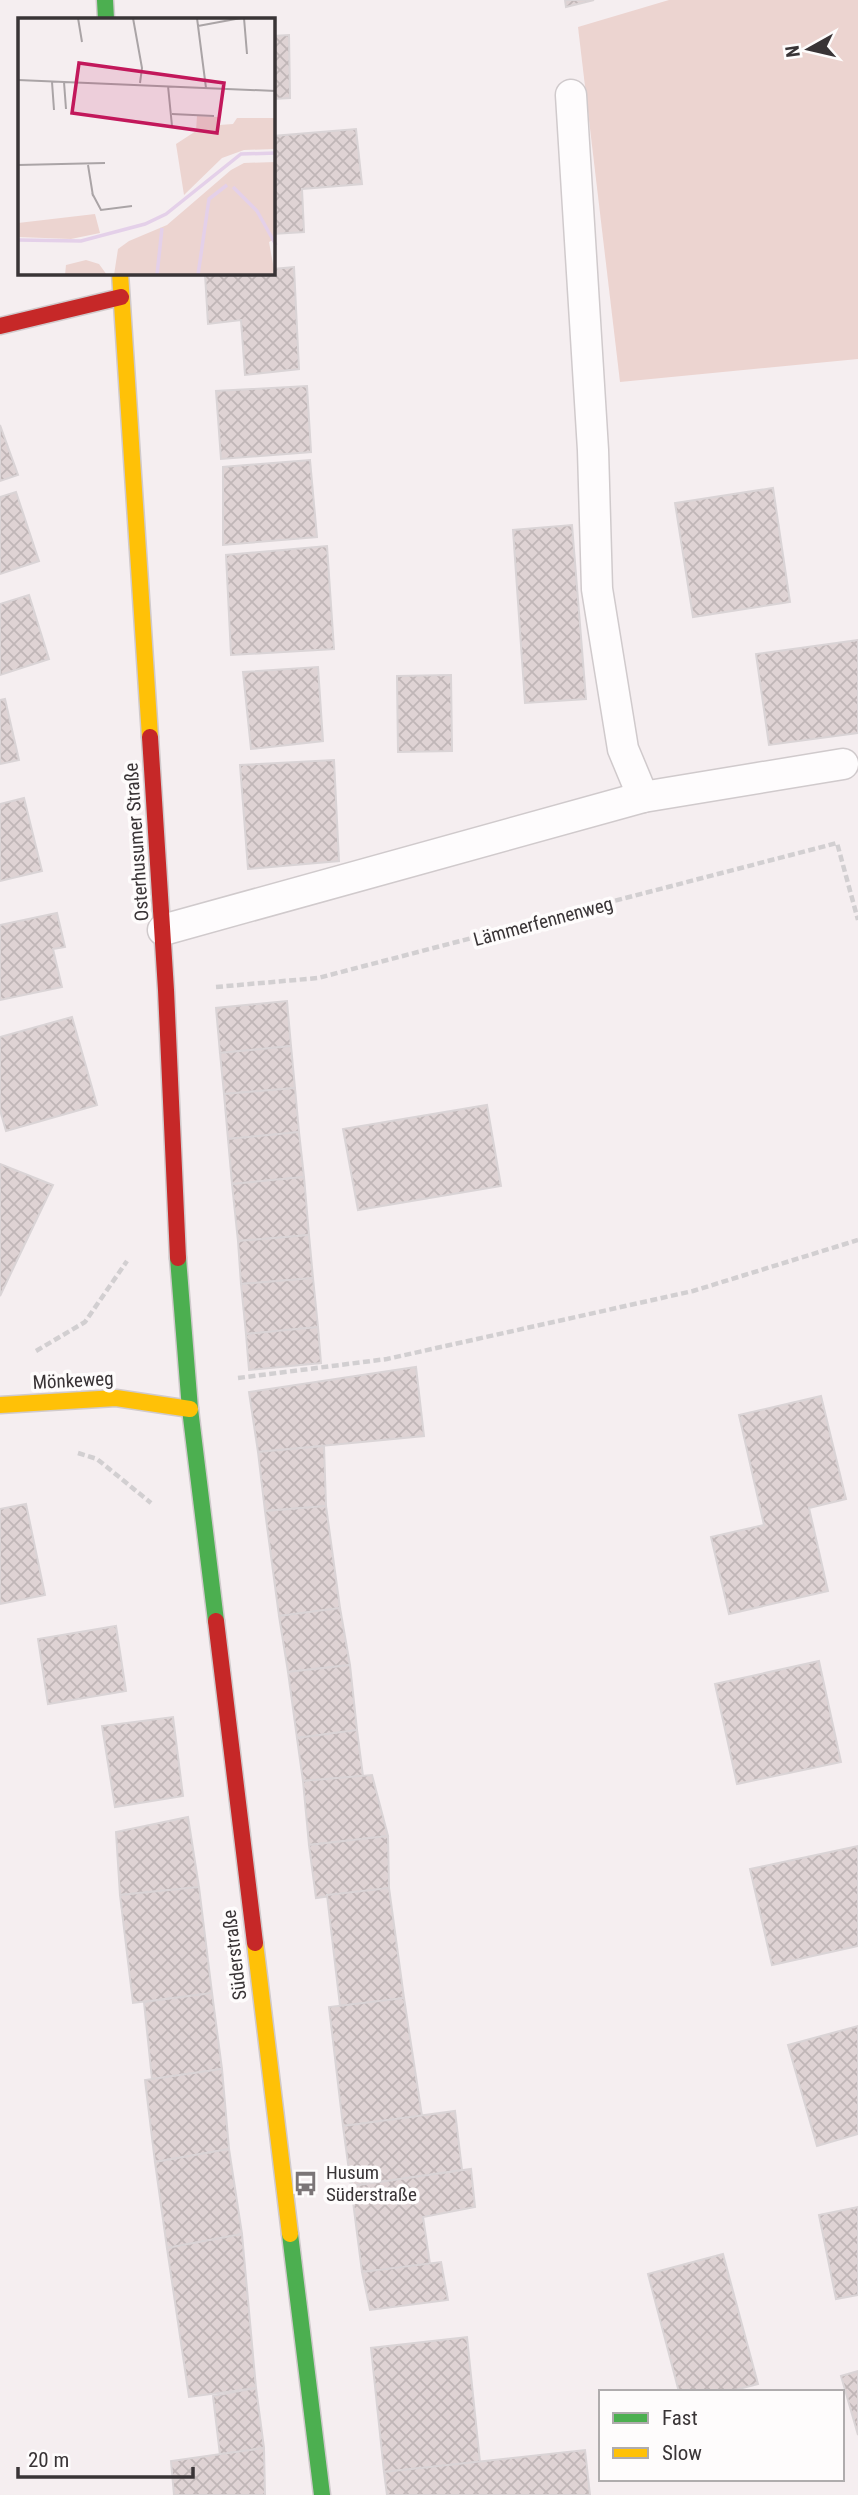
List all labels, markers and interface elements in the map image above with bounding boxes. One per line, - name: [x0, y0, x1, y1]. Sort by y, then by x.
- north arrow: [774, 14, 844, 84]
- inset map: [18, 18, 275, 275]
- text: N: [780, 44, 805, 59]
- street label: Osterhusumer Straße: [119, 762, 154, 922]
- street label: Lämmerfennenweg: [471, 892, 615, 951]
- street label: Mönkeweg: [32, 1367, 114, 1394]
- street label: Süderstraße: [218, 1908, 251, 2001]
- place label: Husum Süderstraße: [326, 2161, 417, 2206]
- bus stop icon: Husum Süderstraße: [292, 2169, 320, 2197]
- legend: [599, 2390, 844, 2481]
- text: Fast: [662, 2406, 698, 2430]
- scale bar: [18, 2436, 192, 2480]
- text: Slow: [662, 2441, 702, 2465]
- text: 20 m: [28, 2448, 69, 2472]

